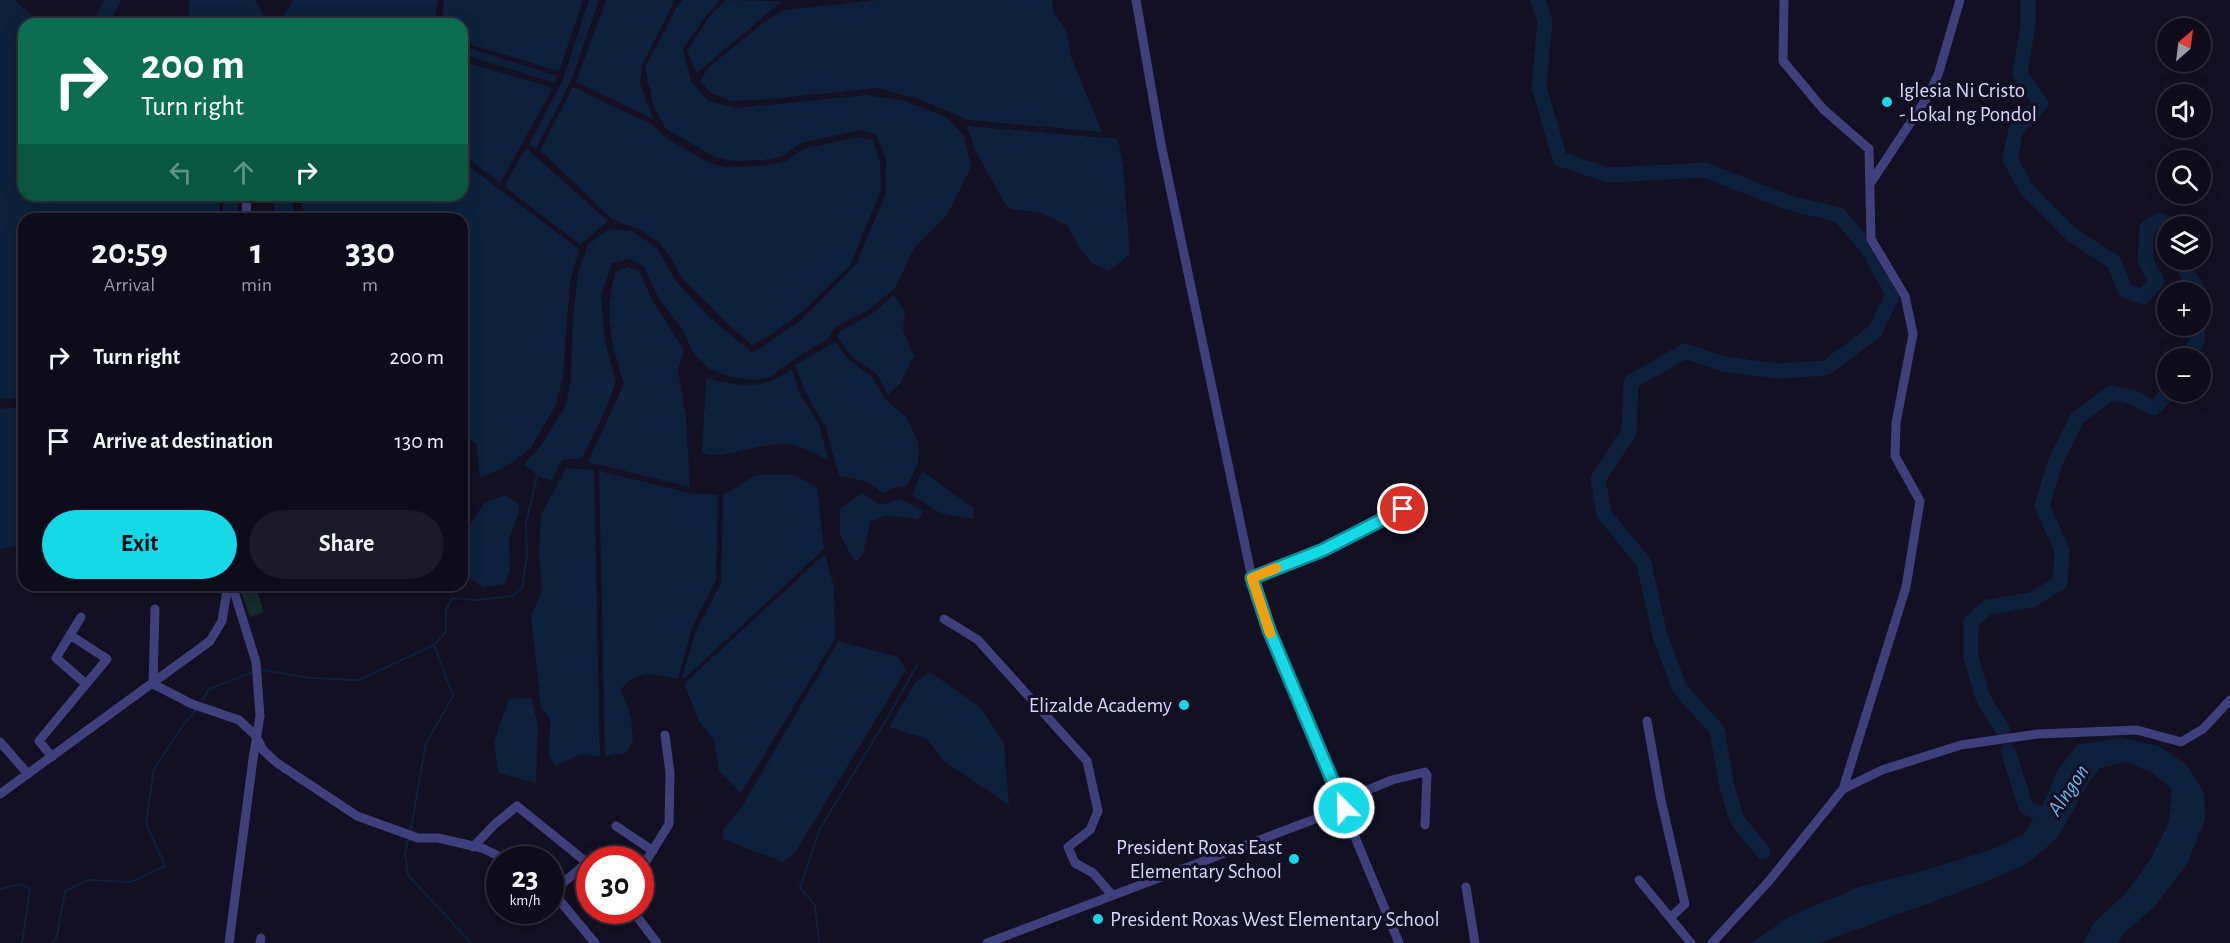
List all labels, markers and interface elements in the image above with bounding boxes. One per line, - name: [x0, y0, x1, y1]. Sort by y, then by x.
- north arrow: [2157, 18, 2211, 72]
- map controls: [2157, 18, 2211, 402]
- icon: right: [42, 42, 120, 120]
- text: 200 m: [141, 44, 245, 86]
- place label: Iglesia Ni Cristo - Lokal ng Pondol: [1899, 80, 2037, 125]
- button: sound: [2157, 84, 2211, 138]
- text: Turn right: [141, 93, 244, 120]
- marker: Iglesia Ni Cristo - Lokal ng Pondol: [1880, 95, 1894, 109]
- button: search: [2157, 150, 2211, 204]
- icon: left: [164, 156, 197, 189]
- icon: ahead: [227, 156, 260, 189]
- icon: right: [290, 156, 323, 189]
- button: layers: [2157, 216, 2211, 270]
- text: 20:59: [91, 234, 168, 270]
- text: 1: [250, 234, 263, 270]
- text: 330: [345, 234, 395, 270]
- text: Arrival: [104, 275, 155, 295]
- text: min: [241, 275, 272, 295]
- text: m: [362, 275, 378, 295]
- button: +: [2157, 282, 2211, 336]
- icon: right: [42, 341, 75, 374]
- text: Turn right: [93, 346, 180, 368]
- text: 200 m: [390, 346, 444, 368]
- button: −: [2157, 348, 2211, 402]
- icon: arrive: [42, 425, 75, 458]
- text: Arrive at destination: [93, 430, 273, 452]
- text: 130 m: [395, 430, 444, 452]
- pin: [1377, 483, 1428, 534]
- icon: arrive: [1386, 492, 1419, 525]
- button: Exit: [42, 510, 237, 579]
- button: Share: [249, 510, 444, 579]
- place label: Elizalde Academy: [1029, 695, 1172, 716]
- marker: Elizalde Academy: [1177, 698, 1191, 712]
- water label: Alngon: [2043, 760, 2093, 820]
- position arrow: [1312, 776, 1376, 840]
- place label: President Roxas East Elementary School: [1116, 837, 1282, 882]
- speed limit sign: 30: [576, 846, 654, 924]
- marker: President Roxas East Elementary School: [1287, 852, 1301, 866]
- text: 23: [511, 863, 539, 893]
- text: km/h: [510, 893, 540, 908]
- place label: President Roxas West Elementary School: [1110, 909, 1440, 930]
- marker: President Roxas West Elementary School: [1091, 912, 1105, 926]

